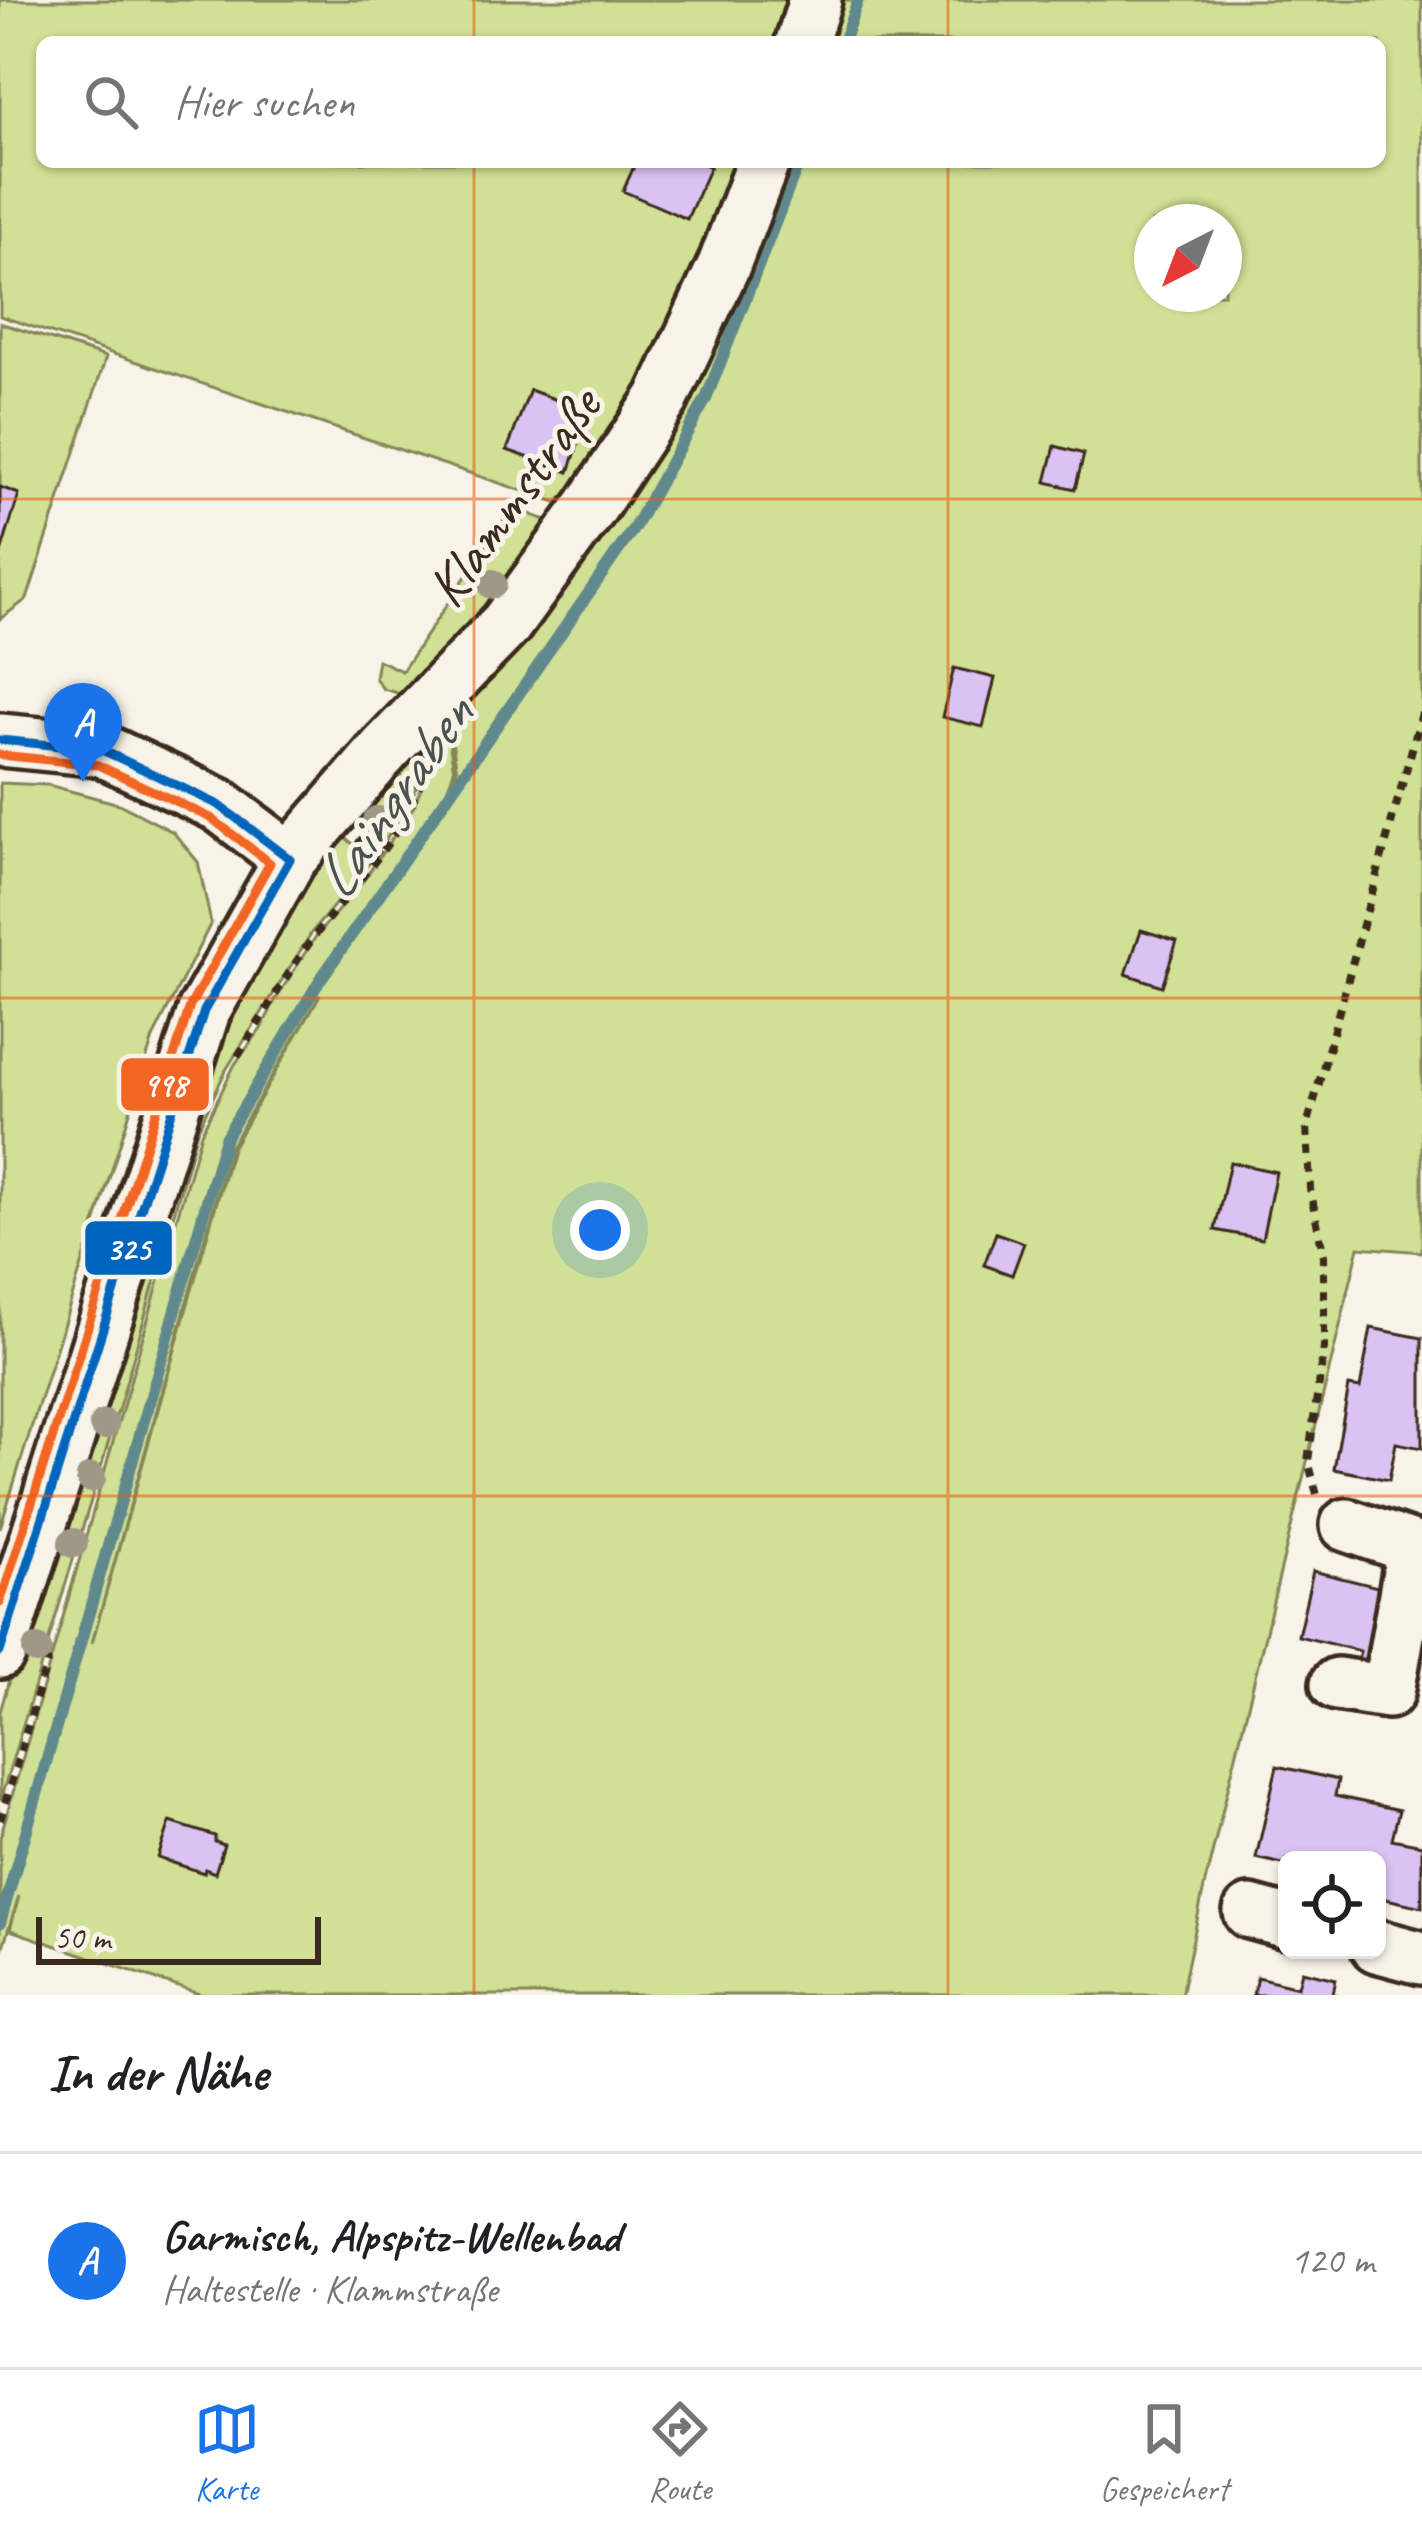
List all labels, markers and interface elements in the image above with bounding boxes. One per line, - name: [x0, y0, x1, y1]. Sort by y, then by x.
- search box: [36, 36, 1386, 168]
- icon: search: [78, 69, 144, 135]
- text: Hier suchen: [174, 74, 354, 131]
- north arrow: [1134, 204, 1242, 312]
- street label: Klammstraße: [409, 371, 619, 621]
- water label: Laingraben: [296, 677, 493, 913]
- pin: A: [44, 683, 122, 782]
- line badge: 998: [119, 1056, 211, 1113]
- text: 998: [143, 1064, 191, 1106]
- your location: [570, 1200, 630, 1260]
- line badge: 325: [83, 1219, 174, 1277]
- text: 325: [106, 1228, 153, 1270]
- map controls: [1278, 1851, 1386, 1959]
- button: locate: [1278, 1851, 1386, 1959]
- scale bar: [36, 1911, 321, 1964]
- text: 50 m: [54, 1917, 110, 1959]
- text: In der Nähe: [48, 2041, 267, 2105]
- text: Garmisch, Alpspitz-Wellenbad: [162, 2208, 620, 2265]
- text: A: [77, 2236, 97, 2285]
- text: 120 m: [1290, 2236, 1374, 2285]
- text: Haltestelle · Klammstraße: [162, 2265, 497, 2314]
- tab: Karte: [194, 2396, 260, 2510]
- tab: Route: [647, 2396, 713, 2510]
- tab: Gespeichert: [1100, 2396, 1228, 2510]

